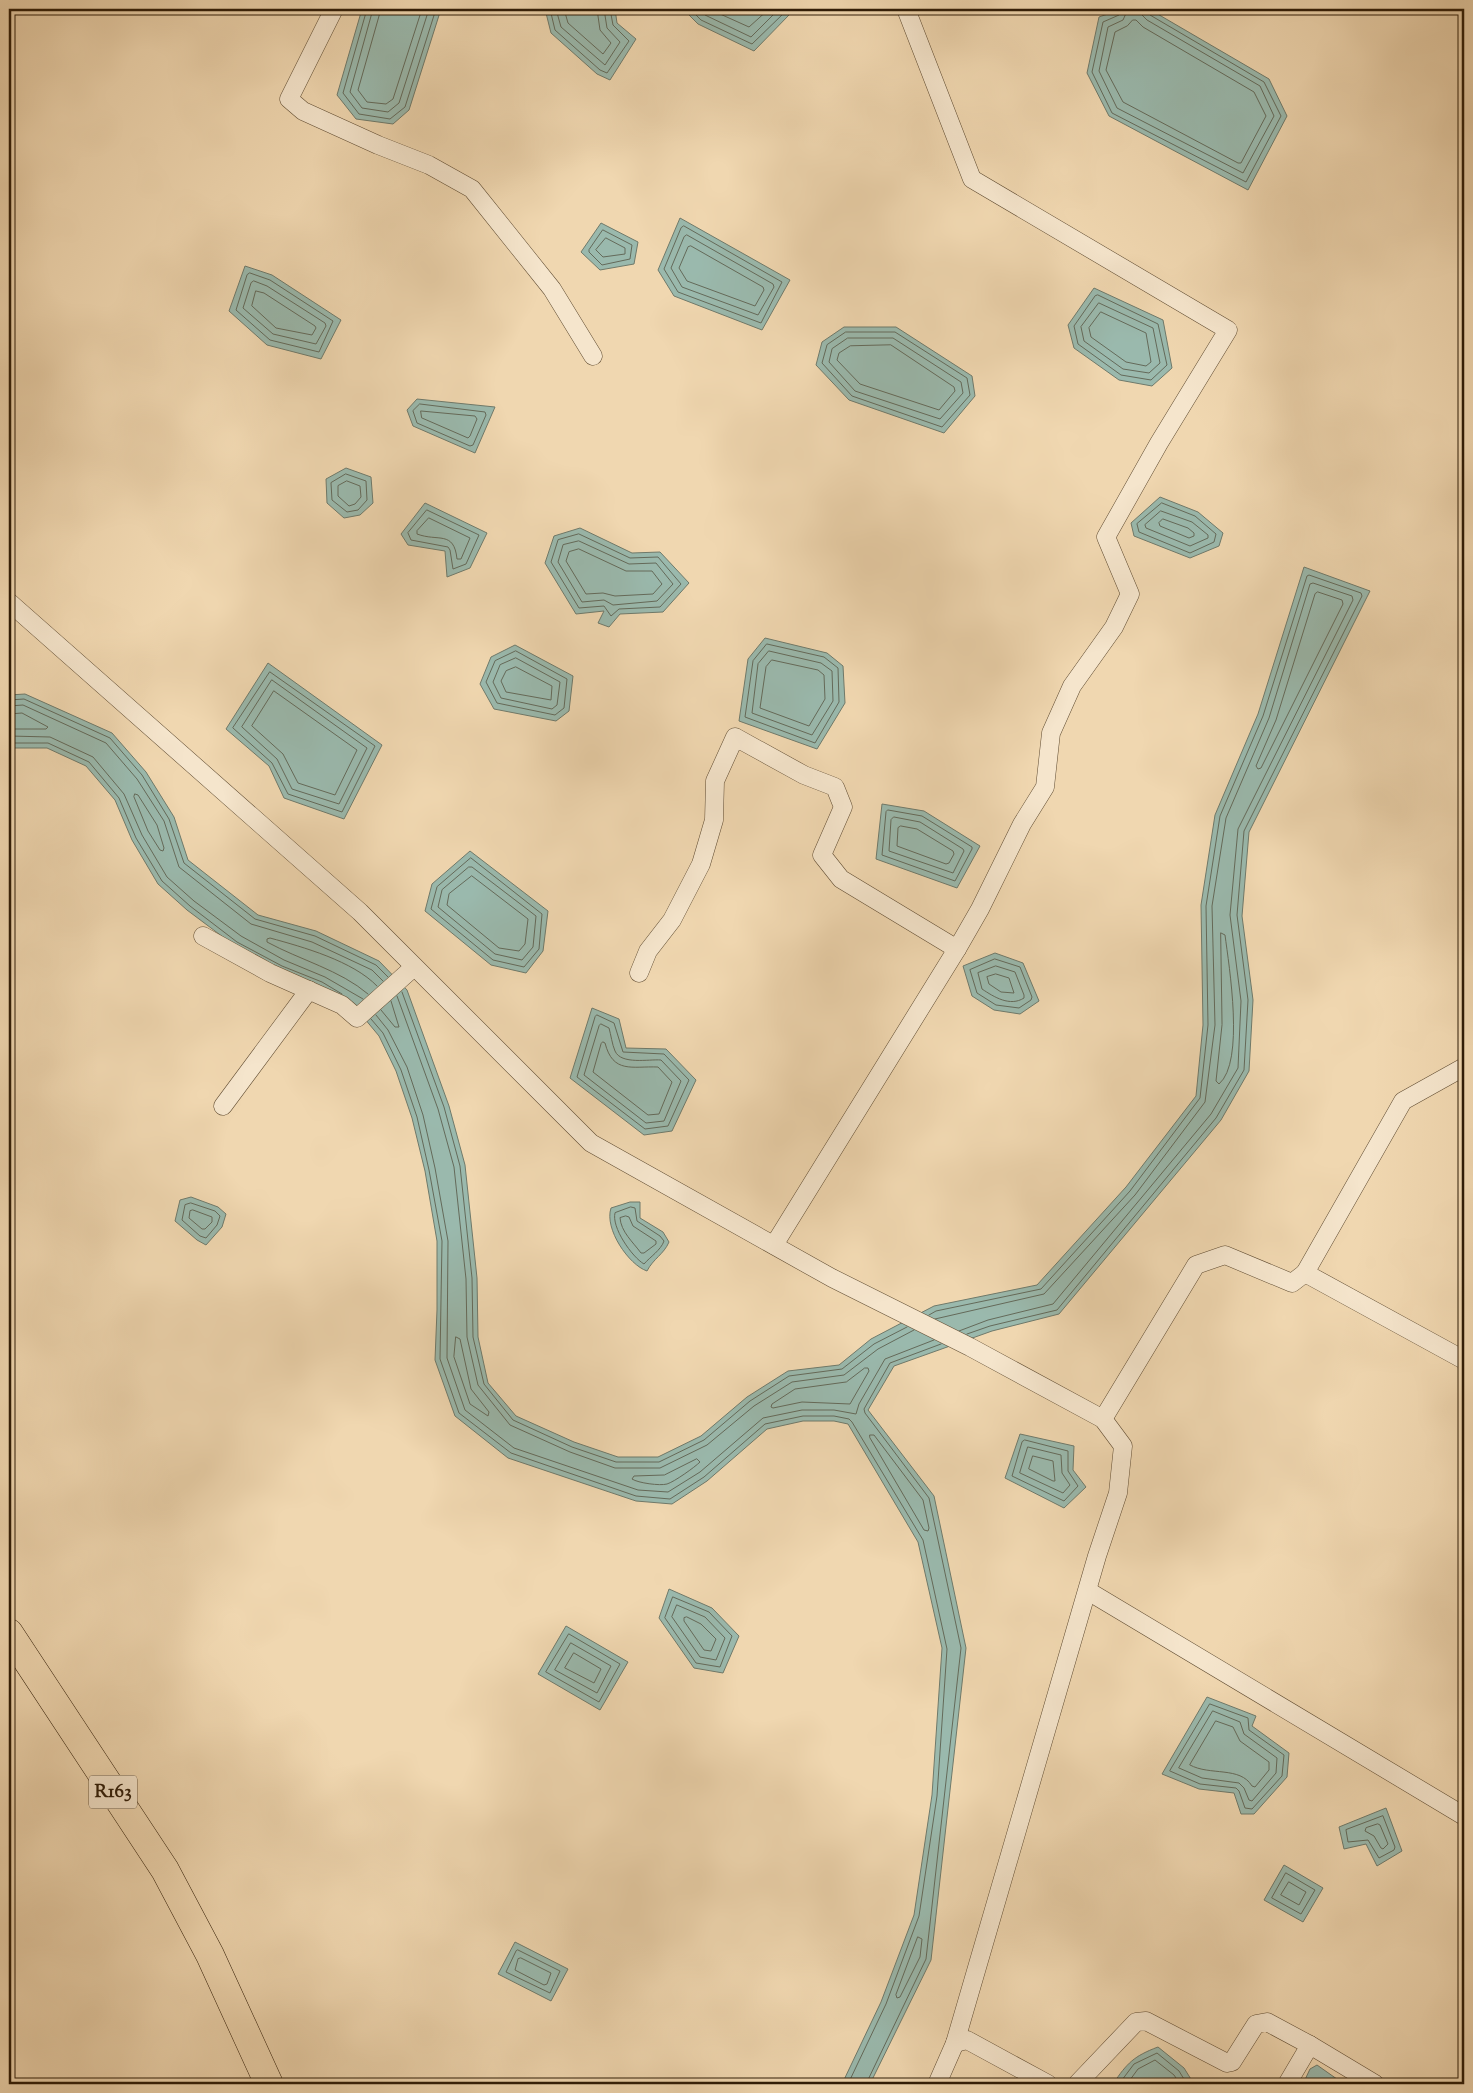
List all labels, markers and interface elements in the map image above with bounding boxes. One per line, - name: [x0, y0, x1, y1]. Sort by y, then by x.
- road number: R163: [89, 1775, 137, 1808]

